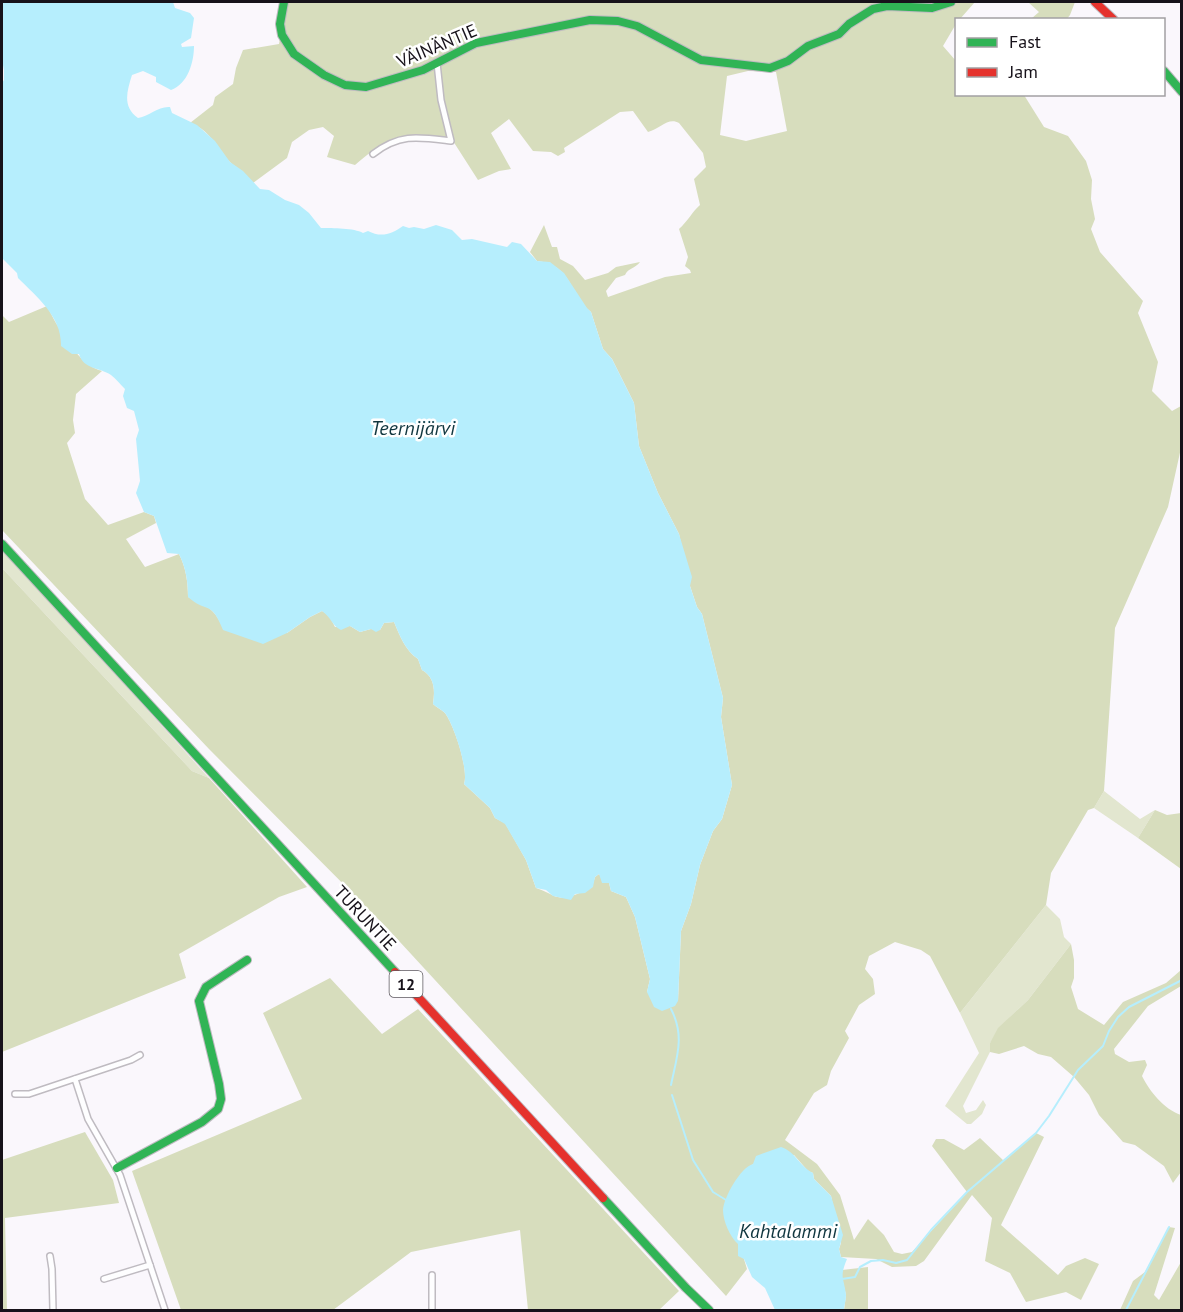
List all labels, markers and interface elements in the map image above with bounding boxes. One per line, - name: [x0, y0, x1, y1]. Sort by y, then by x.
- street label: VÄINÄNTIE: [392, 18, 480, 73]
- legend: [955, 18, 1165, 96]
- text: Fast: [1009, 30, 1041, 53]
- text: Jam: [1008, 60, 1038, 83]
- water label: Teernijärvi: [371, 415, 456, 441]
- street label: TURUNTIE: [329, 880, 401, 955]
- road number: 12: [390, 971, 422, 997]
- water label: Kahtalammi: [739, 1218, 838, 1244]

